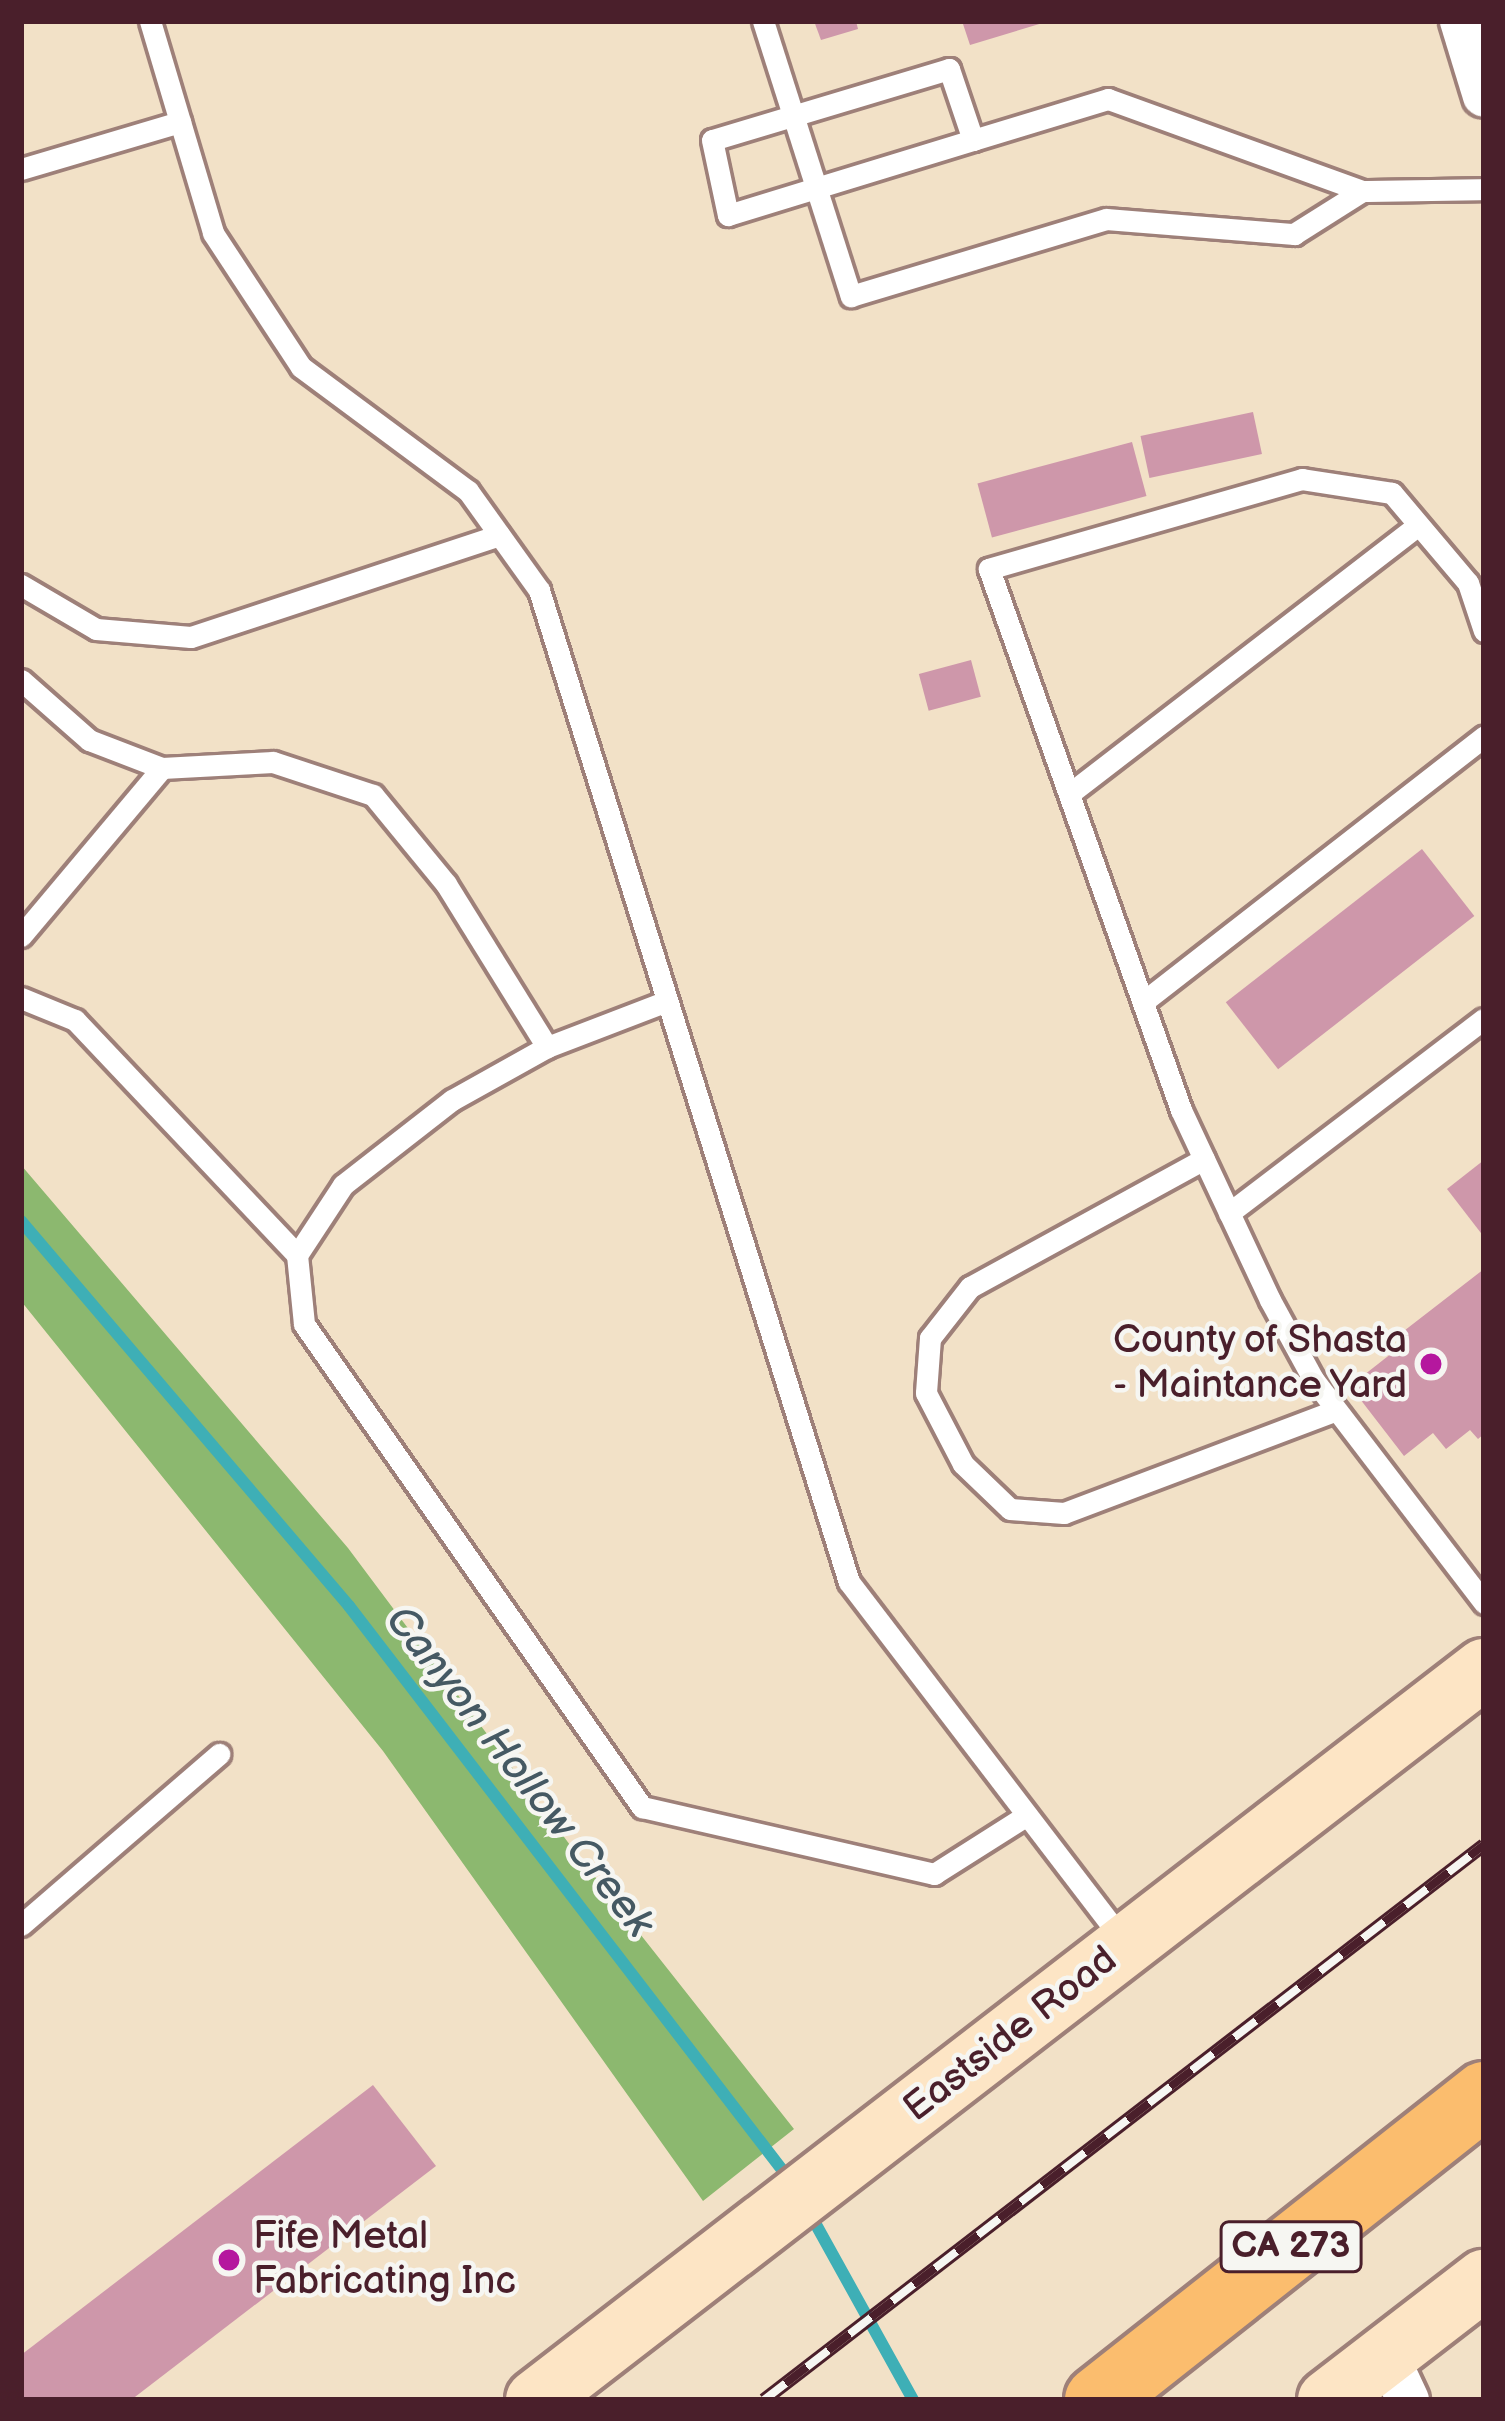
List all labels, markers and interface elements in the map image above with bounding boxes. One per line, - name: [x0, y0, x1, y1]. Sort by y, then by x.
- place label: County of Shasta - Maintance Yard: [1109, 1319, 1407, 1410]
- marker: County of Shasta - Maintance Yard: [1418, 1351, 1444, 1377]
- water label: Canyon Hollow Creek: [374, 1596, 664, 1948]
- street label: Eastside Road: [895, 1937, 1127, 2133]
- place label: Fife Metal Fabricating Inc: [253, 2215, 516, 2306]
- road number: CA 273: [1219, 2217, 1363, 2277]
- marker: Fife Metal Fabricating Inc: [216, 2247, 242, 2273]

